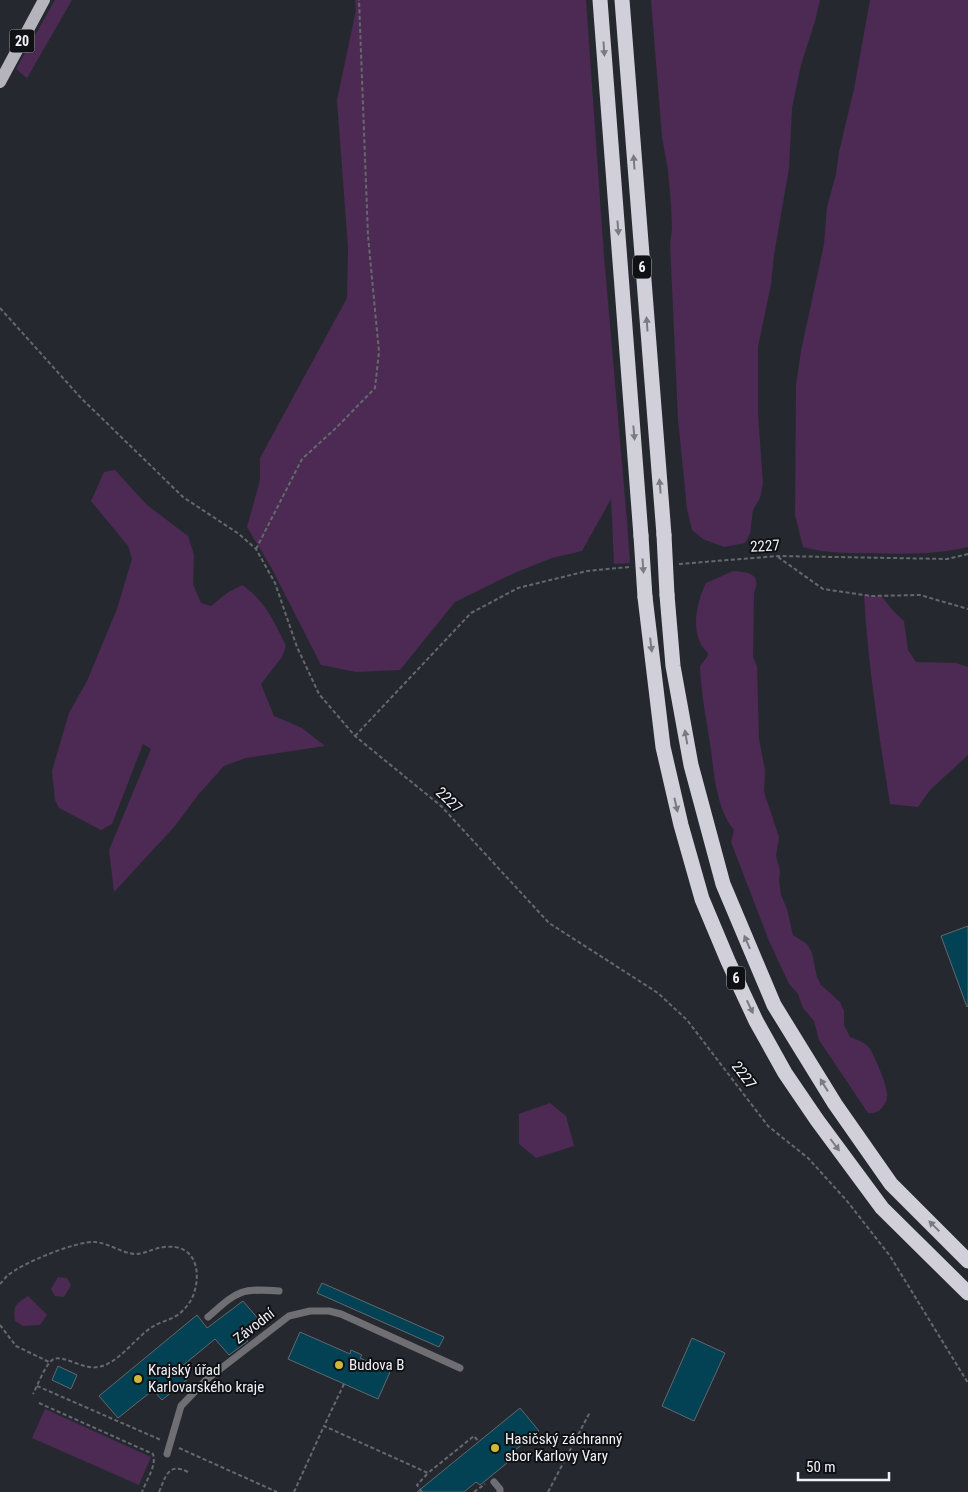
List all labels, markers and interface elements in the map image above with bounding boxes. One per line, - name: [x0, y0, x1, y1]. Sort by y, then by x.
- road number: 20: [10, 29, 34, 52]
- one-way arrow: [601, 41, 609, 57]
- one-way arrow: [630, 154, 638, 170]
- one-way arrow: [614, 220, 622, 236]
- road number: 6: [633, 256, 651, 278]
- one-way arrow: [642, 316, 650, 332]
- one-way arrow: [630, 425, 638, 441]
- one-way arrow: [655, 478, 663, 494]
- street label: 2227: [750, 536, 780, 556]
- one-way arrow: [640, 559, 648, 575]
- one-way arrow: [647, 637, 655, 653]
- one-way arrow: [681, 728, 689, 744]
- street label: 2227: [432, 783, 466, 817]
- one-way arrow: [672, 798, 680, 813]
- one-way arrow: [743, 935, 751, 949]
- road number: 6: [727, 966, 745, 990]
- one-way arrow: [745, 999, 754, 1014]
- street label: 2227: [728, 1058, 760, 1092]
- one-way arrow: [819, 1078, 828, 1091]
- one-way arrow: [829, 1138, 840, 1151]
- one-way arrow: [928, 1221, 940, 1233]
- street label: Závodní: [230, 1304, 279, 1348]
- place label: Budova B: [349, 1356, 404, 1374]
- marker: Budova B: [333, 1359, 345, 1371]
- place label: Krajský úřad Karlovarského kraje: [148, 1361, 264, 1396]
- marker: Krajský úřad Karlovarského kraje: [132, 1373, 144, 1385]
- place label: Hasičský záchranný sbor Karlovy Vary: [505, 1430, 622, 1465]
- marker: Hasičský záchranný sbor Karlovy Vary: [489, 1442, 501, 1454]
- scale bar: [798, 1450, 889, 1482]
- text: 50 m: [806, 1458, 836, 1476]

